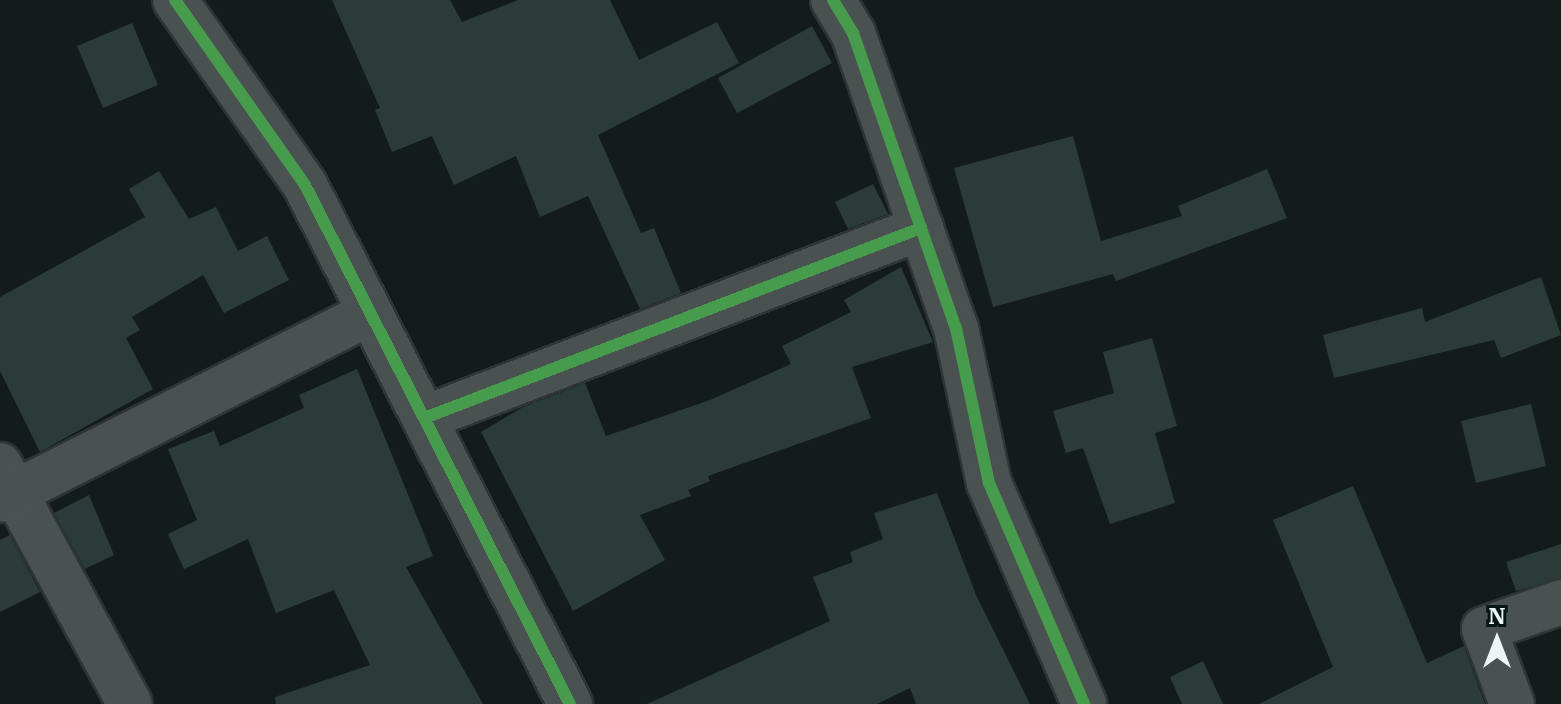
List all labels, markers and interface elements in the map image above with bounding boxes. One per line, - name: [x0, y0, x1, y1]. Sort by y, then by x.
- north arrow: [1457, 600, 1537, 680]
- text: N: [1488, 601, 1506, 630]

